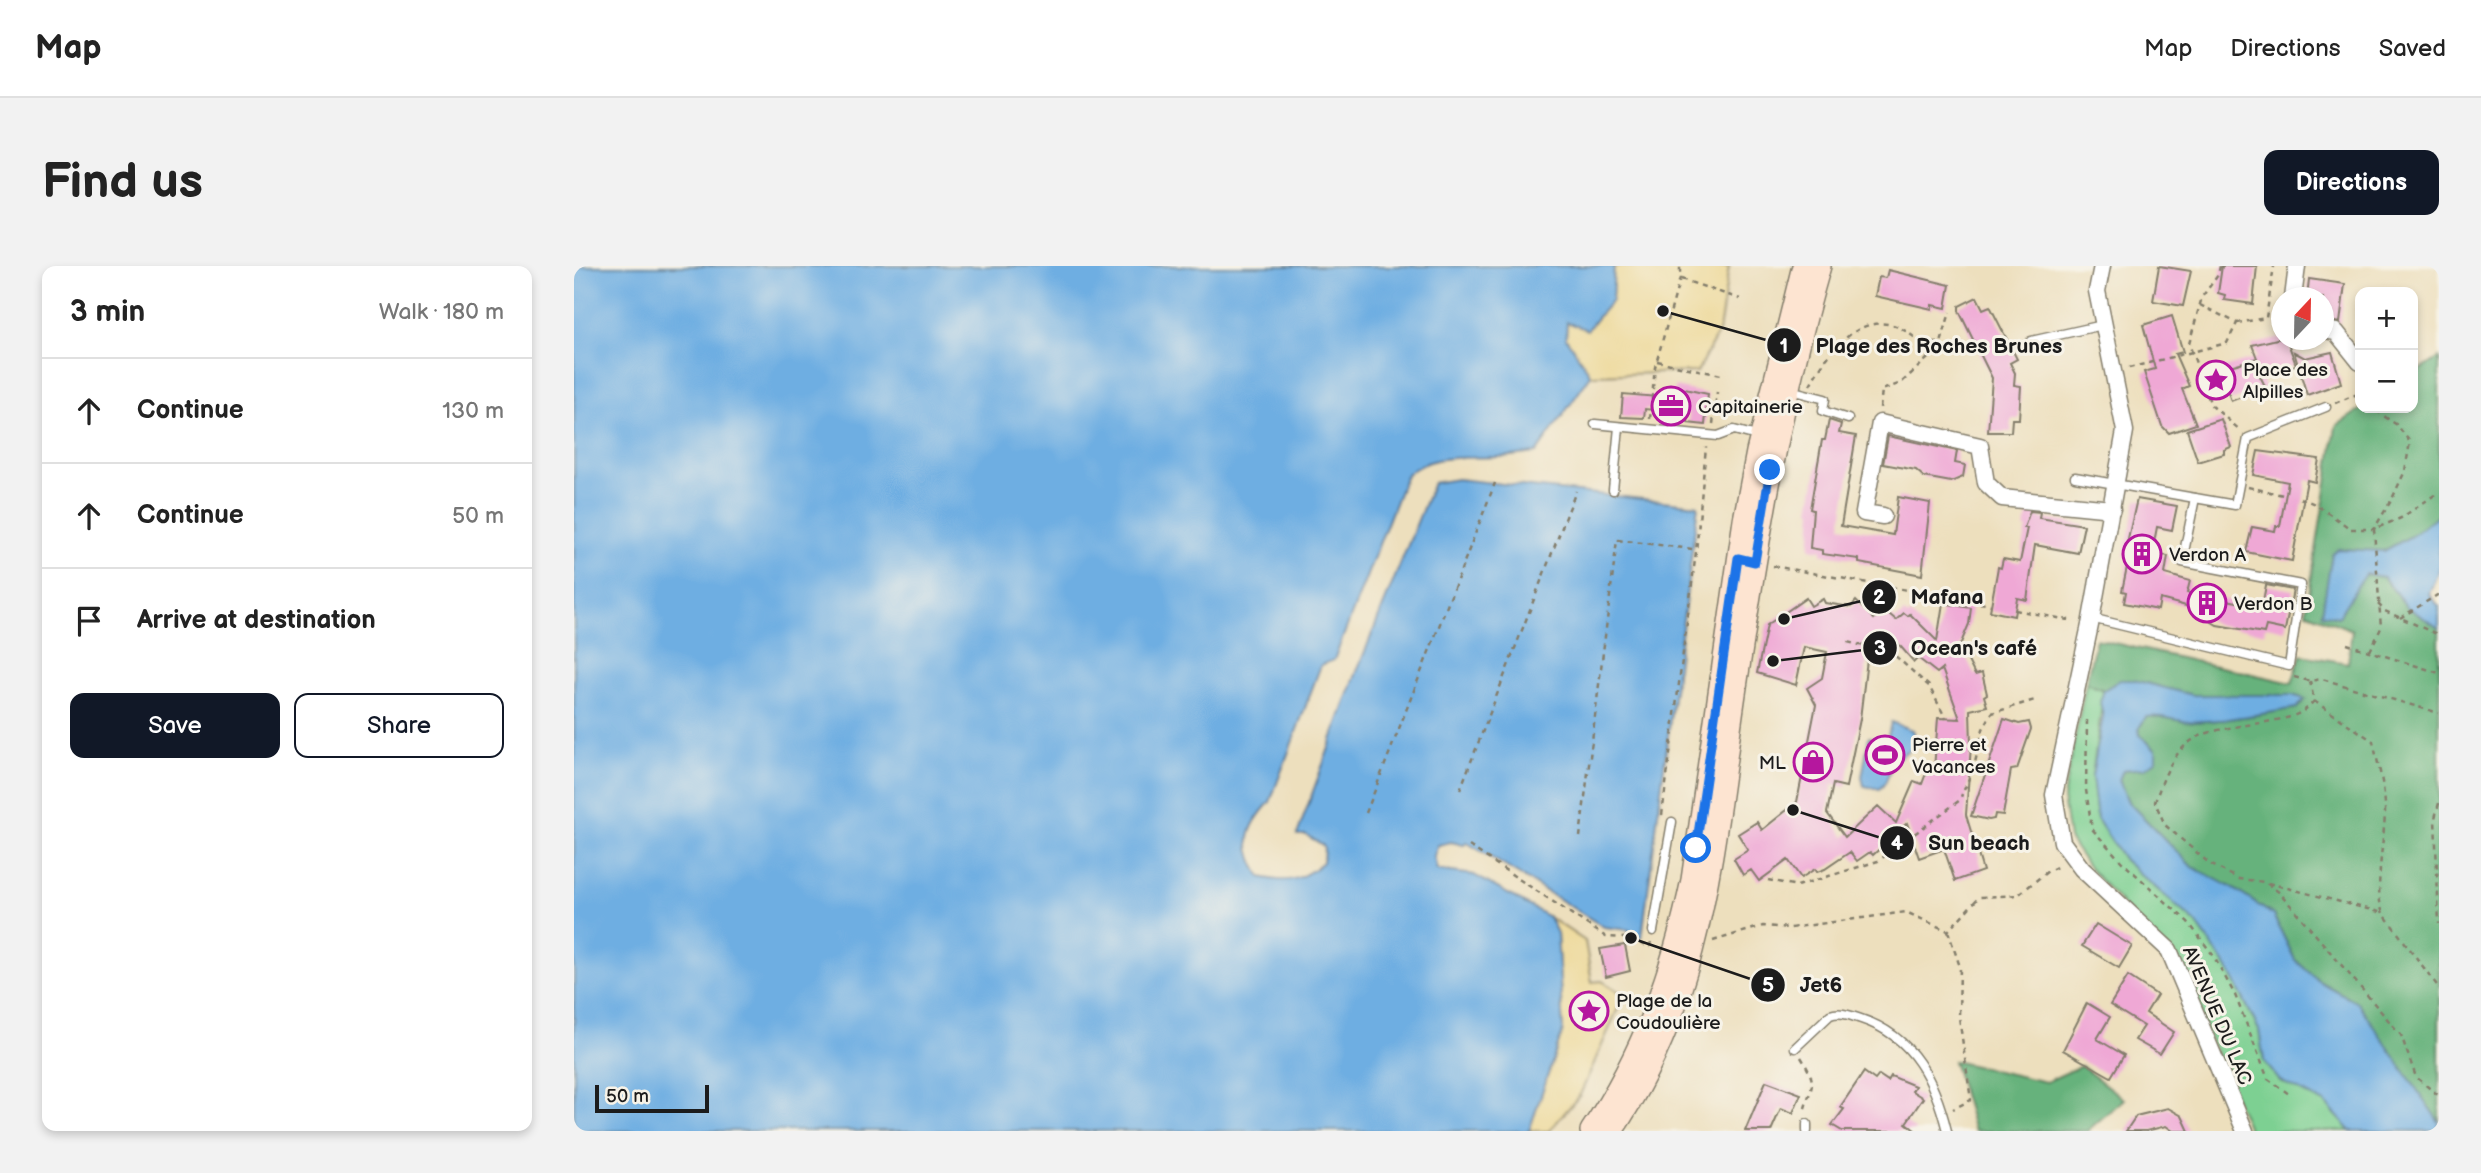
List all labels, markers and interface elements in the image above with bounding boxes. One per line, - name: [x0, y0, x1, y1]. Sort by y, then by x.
- text: Map: [35, 28, 101, 68]
- text: Map: [2144, 34, 2192, 63]
- text: Directions: [2230, 34, 2341, 63]
- text: Saved: [2379, 34, 2446, 63]
- button: Directions: [2264, 150, 2439, 215]
- text: Find us: [42, 153, 203, 212]
- north arrow: [2271, 287, 2334, 350]
- map controls: [2355, 287, 2418, 413]
- button: +: [2355, 287, 2418, 350]
- text: 3 min: [70, 294, 145, 330]
- text: Walk · 180 m: [379, 298, 504, 326]
- callout: Plage des Roches Brunes: [1767, 324, 2077, 366]
- text: 1: [1780, 334, 1788, 359]
- text: Plage des Roches Brunes: [1816, 334, 2062, 359]
- button: −: [2355, 350, 2418, 413]
- place icon: Place des Alpilles: [2195, 359, 2237, 401]
- place label: Place des Alpilles: [2243, 359, 2328, 404]
- office icon: Capitainerie: [1650, 385, 1692, 427]
- icon: ahead: [70, 392, 108, 430]
- text: Continue: [137, 395, 244, 426]
- place label: Capitainerie: [1698, 396, 1803, 419]
- text: 130 m: [442, 397, 504, 425]
- route end: [1754, 454, 1785, 485]
- icon: ahead: [70, 497, 108, 535]
- text: Continue: [137, 500, 244, 531]
- text: 50 m: [452, 502, 504, 530]
- building icon: Verdon A: [2121, 533, 2163, 575]
- place label: Verdon A: [2169, 544, 2247, 567]
- callout: Mafana: [1861, 576, 1998, 618]
- building icon: Verdon B: [2186, 582, 2228, 624]
- text: 2: [1873, 585, 1886, 610]
- text: Mafana: [1910, 585, 1984, 610]
- place label: Verdon B: [2234, 593, 2313, 616]
- icon: arrive: [70, 602, 108, 640]
- text: Arrive at destination: [137, 605, 376, 636]
- callout: Ocean's café: [1862, 627, 2051, 669]
- text: 3: [1874, 636, 1886, 661]
- text: Ocean's café: [1911, 636, 2037, 661]
- button: Save: [70, 693, 280, 758]
- button: Share: [294, 693, 504, 758]
- sports icon: Pierre et Vacances: [1864, 734, 1906, 776]
- place label: Pierre et Vacances: [1912, 734, 1995, 779]
- shop icon: ML: [1792, 741, 1834, 783]
- place label: ML: [1759, 752, 1786, 775]
- callout: Sun beach: [1879, 822, 2044, 864]
- text: 4: [1891, 831, 1904, 856]
- text: Sun beach: [1928, 831, 2030, 856]
- route start: [1680, 832, 1711, 863]
- street label: AVENUE DU LAC: [2177, 943, 2256, 1088]
- callout: Jet6: [1751, 964, 1856, 1006]
- text: 5: [1762, 973, 1774, 998]
- text: Jet6: [1800, 973, 1842, 998]
- place icon: Plage de la Coudoulière: [1568, 990, 1610, 1032]
- place label: Plage de la Coudoulière: [1616, 990, 1721, 1035]
- scale bar: [595, 1082, 709, 1114]
- text: 50 m: [606, 1085, 649, 1108]

